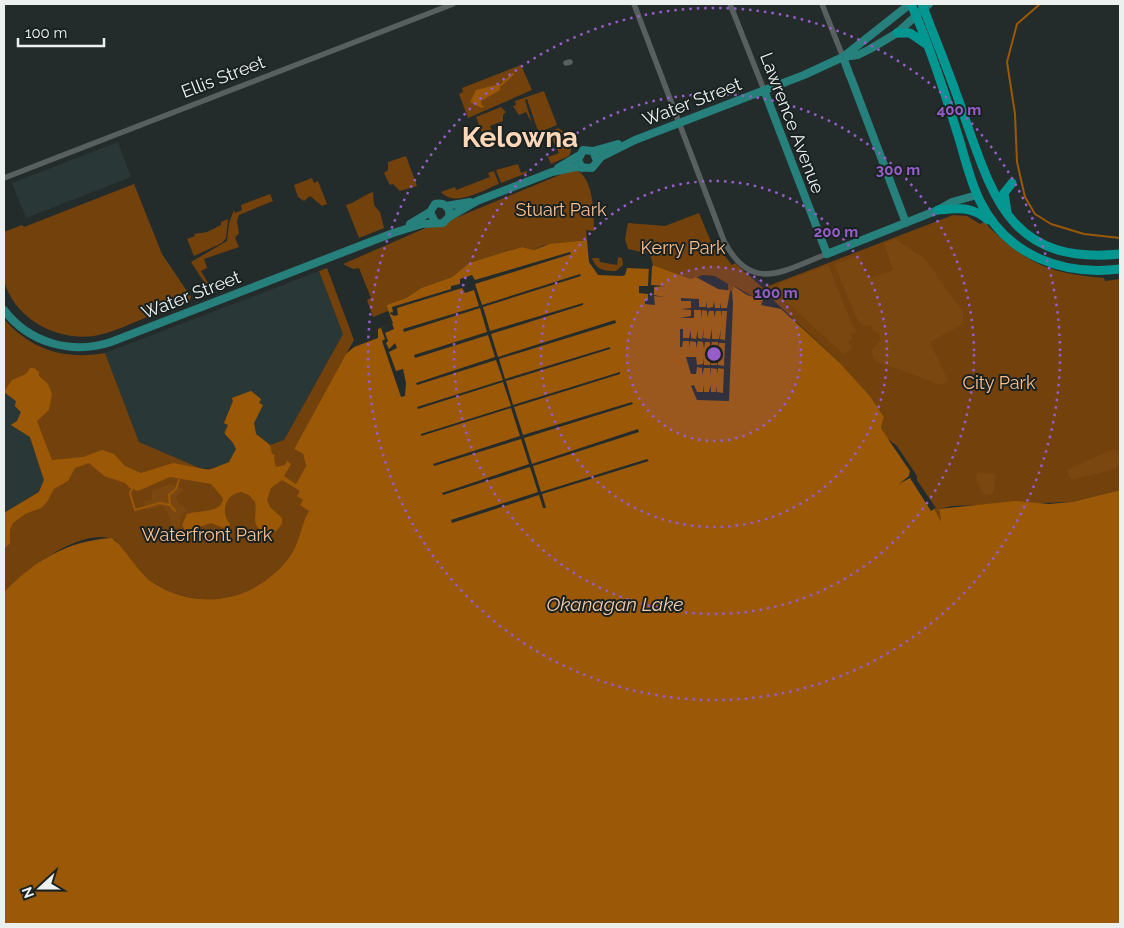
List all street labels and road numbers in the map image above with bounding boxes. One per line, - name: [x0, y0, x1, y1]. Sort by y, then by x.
- street label: Lawrence Avenue: [756, 49, 829, 197]
- street label: Ellis Street: [178, 51, 268, 102]
- street label: Water Street: [639, 73, 744, 130]
- street label: Water Street: [138, 266, 243, 323]

